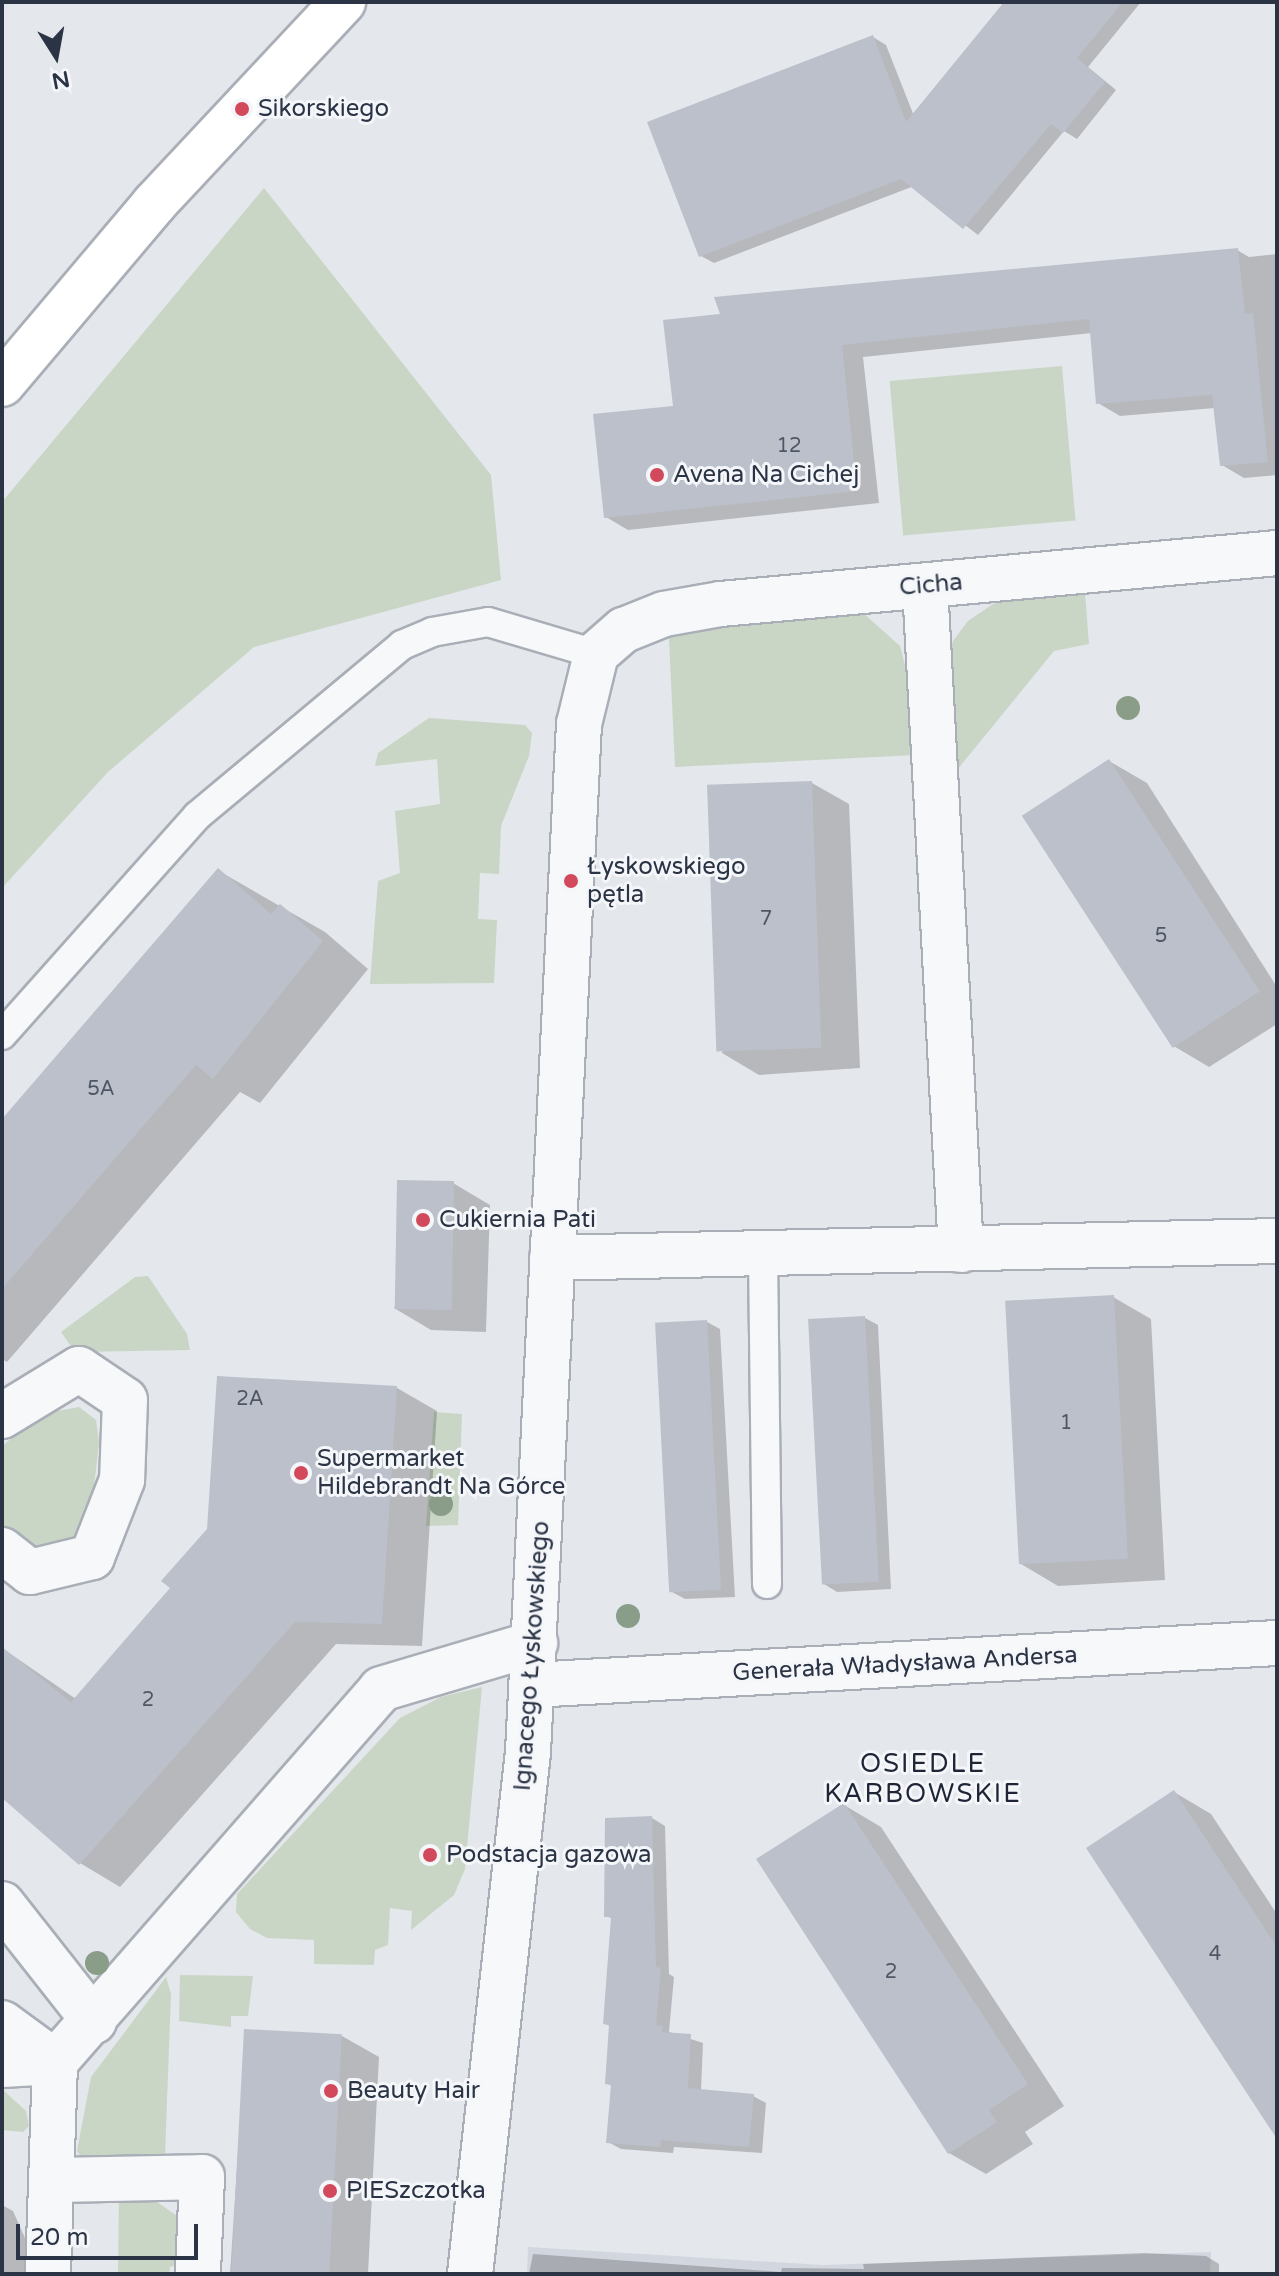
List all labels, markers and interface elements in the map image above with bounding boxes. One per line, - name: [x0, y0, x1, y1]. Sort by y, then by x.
- north arrow: [16, 16, 96, 96]
- text: N: [49, 65, 72, 94]
- place label: Sikorskiego: [258, 95, 389, 123]
- marker: Sikorskiego: [233, 100, 251, 118]
- house number: 12: [776, 434, 802, 458]
- place label: Avena Na Cichej: [673, 461, 859, 489]
- marker: Avena Na Cichej: [648, 466, 666, 484]
- street label: Cicha: [898, 568, 964, 602]
- place label: Łyskowskiego pętla: [587, 853, 746, 909]
- marker: Łyskowskiego pętla: [562, 872, 580, 890]
- house number: 7: [760, 907, 772, 931]
- house number: 5: [1155, 924, 1167, 948]
- house number: 5A: [87, 1077, 115, 1101]
- place label: Cukiernia Pati: [439, 1206, 596, 1234]
- marker: Cukiernia Pati: [414, 1211, 432, 1229]
- house number: 2A: [236, 1387, 264, 1411]
- house number: 1: [1060, 1411, 1072, 1435]
- place label: Supermarket Hildebrandt Na Górce: [317, 1445, 565, 1501]
- marker: Supermarket Hildebrandt Na Górce: [292, 1464, 310, 1482]
- street label: Ignacego Łyskowskiego: [508, 1520, 556, 1792]
- street label: Generała Władysława Andersa: [732, 1641, 1078, 1687]
- house number: 2: [142, 1688, 154, 1712]
- district label: OSIEDLE KARBOWSKIE: [824, 1748, 1022, 1810]
- place label: Podstacja gazowa: [446, 1841, 652, 1869]
- marker: Podstacja gazowa: [421, 1846, 439, 1864]
- house number: 4: [1209, 1942, 1221, 1966]
- house number: 2: [885, 1960, 897, 1984]
- place label: Beauty Hair: [347, 2077, 480, 2105]
- marker: Beauty Hair: [322, 2082, 340, 2100]
- place label: PIESzczotka: [346, 2177, 486, 2205]
- marker: PIESzczotka: [321, 2182, 339, 2200]
- scale bar: [20, 2208, 202, 2258]
- text: 20 m: [30, 2223, 88, 2252]

